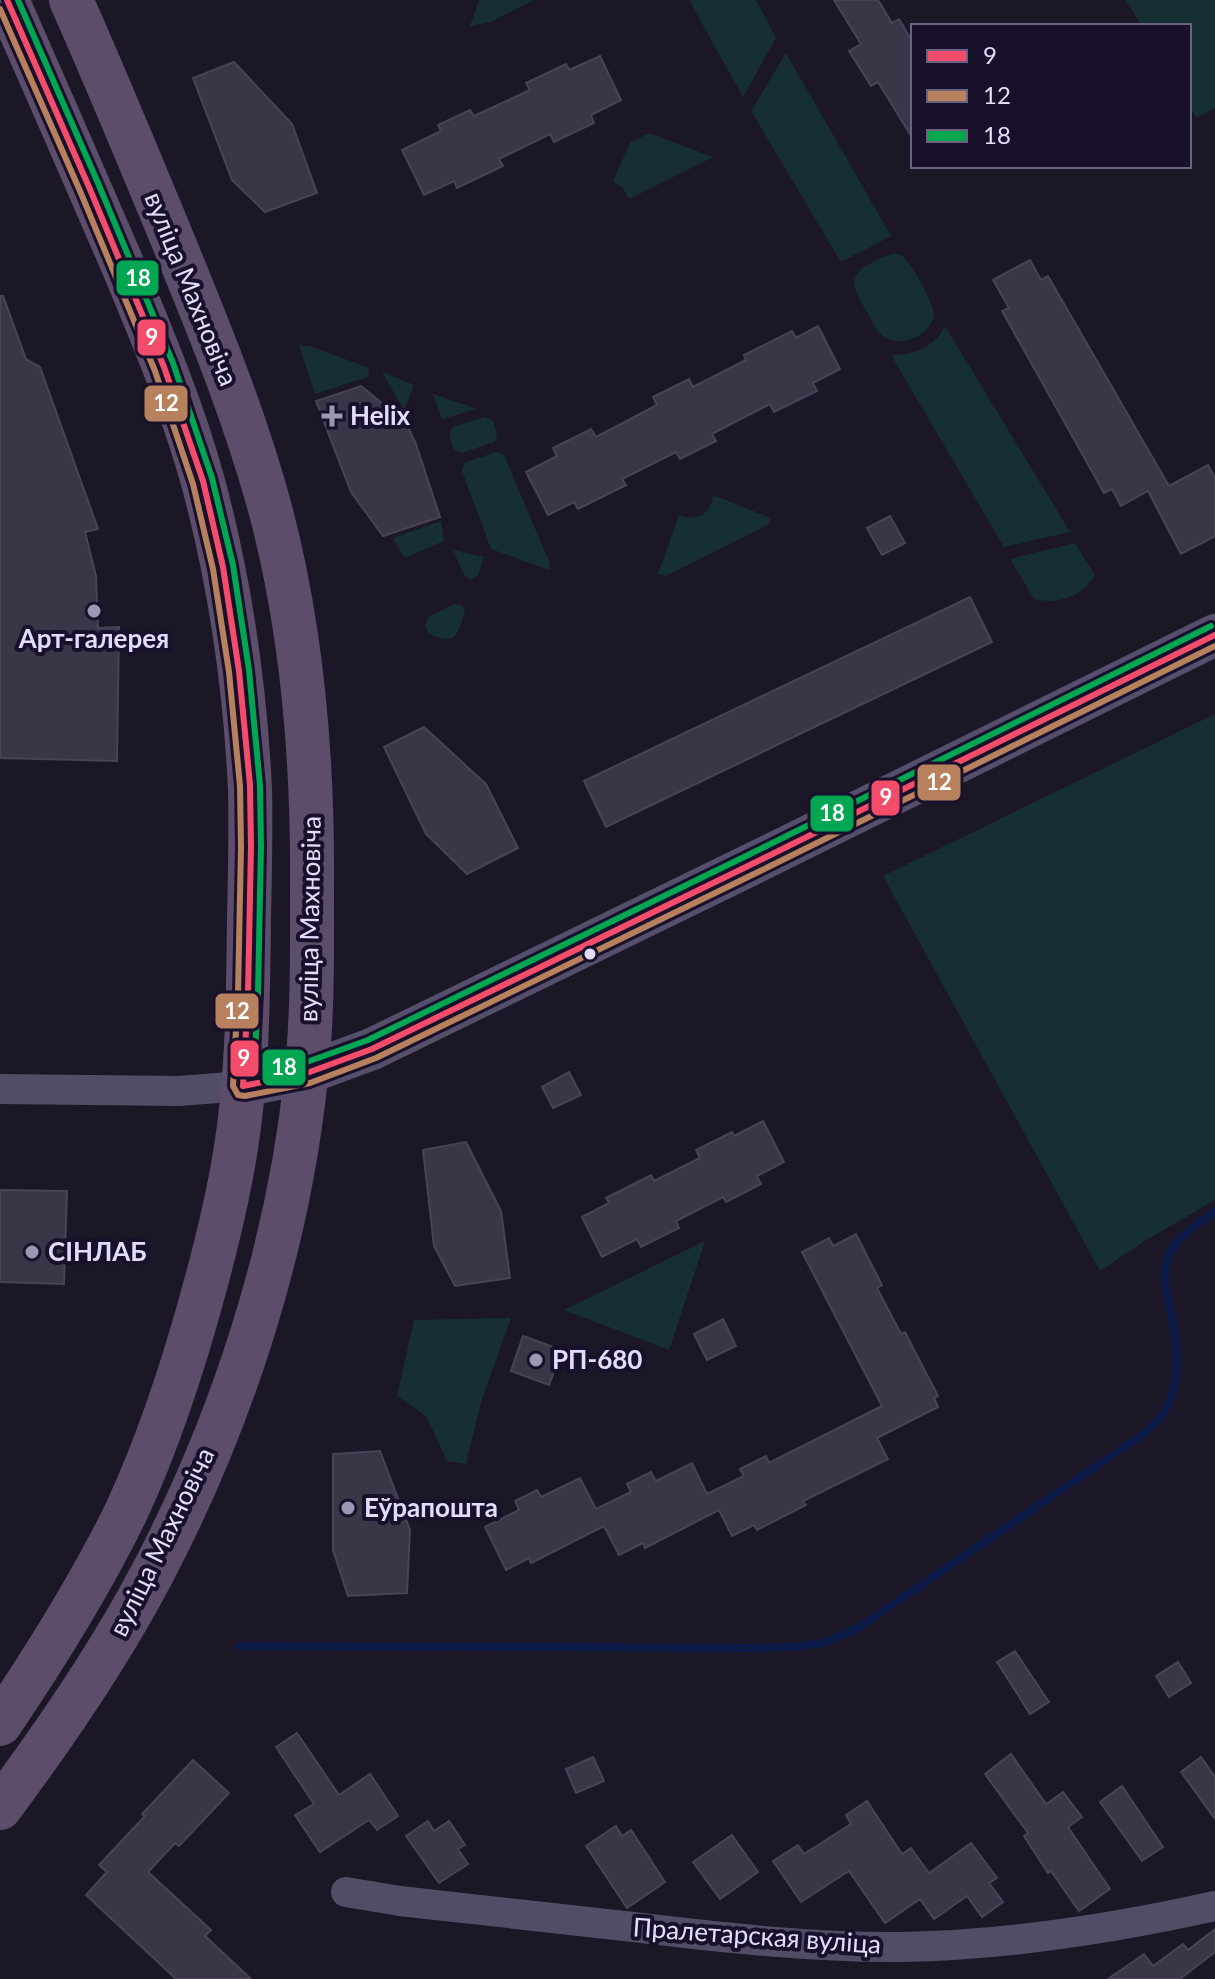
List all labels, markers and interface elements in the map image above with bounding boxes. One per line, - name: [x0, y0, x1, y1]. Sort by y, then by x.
- legend: [911, 24, 1191, 168]
- text: 9: [983, 40, 997, 69]
- text: 12: [983, 80, 1011, 109]
- text: 18: [983, 120, 1011, 149]
- street label: вуліца Махновіча: [139, 187, 245, 390]
- line badge: 18: [115, 259, 160, 297]
- text: 18: [125, 264, 151, 291]
- line badge: 9: [136, 318, 167, 357]
- text: 9: [146, 323, 158, 350]
- line badge: 12: [143, 384, 189, 423]
- text: 12: [153, 389, 179, 416]
- place label: Helix: [350, 399, 411, 431]
- marker: Helix: [321, 405, 343, 427]
- marker: Арт-галерея: [85, 602, 103, 620]
- place label: Арт-галерея: [18, 622, 169, 654]
- line badge: 12: [916, 763, 962, 802]
- text: 12: [926, 768, 952, 795]
- line badge: 9: [870, 779, 901, 817]
- text: 9: [880, 783, 892, 810]
- line badge: 18: [809, 794, 855, 833]
- text: 18: [819, 799, 845, 826]
- street label: вуліца Махновіча: [291, 816, 327, 1022]
- unlabelled marker: [582, 946, 598, 962]
- line badge: 12: [214, 992, 260, 1030]
- text: 12: [224, 997, 250, 1024]
- line badge: 9: [229, 1039, 260, 1078]
- text: 9: [238, 1044, 250, 1071]
- line badge: 18: [261, 1048, 307, 1087]
- text: 18: [271, 1053, 297, 1080]
- place label: СІНЛАБ: [48, 1235, 147, 1267]
- marker: СІНЛАБ: [23, 1243, 41, 1261]
- place label: РП-680: [552, 1343, 642, 1375]
- marker: РП-680: [527, 1351, 545, 1369]
- street label: вуліца Махновіча: [102, 1442, 221, 1641]
- place label: Еўрапошта: [364, 1491, 498, 1523]
- marker: Еўрапошта: [339, 1499, 357, 1517]
- street label: Пралетарская вуліца: [632, 1910, 882, 1960]

